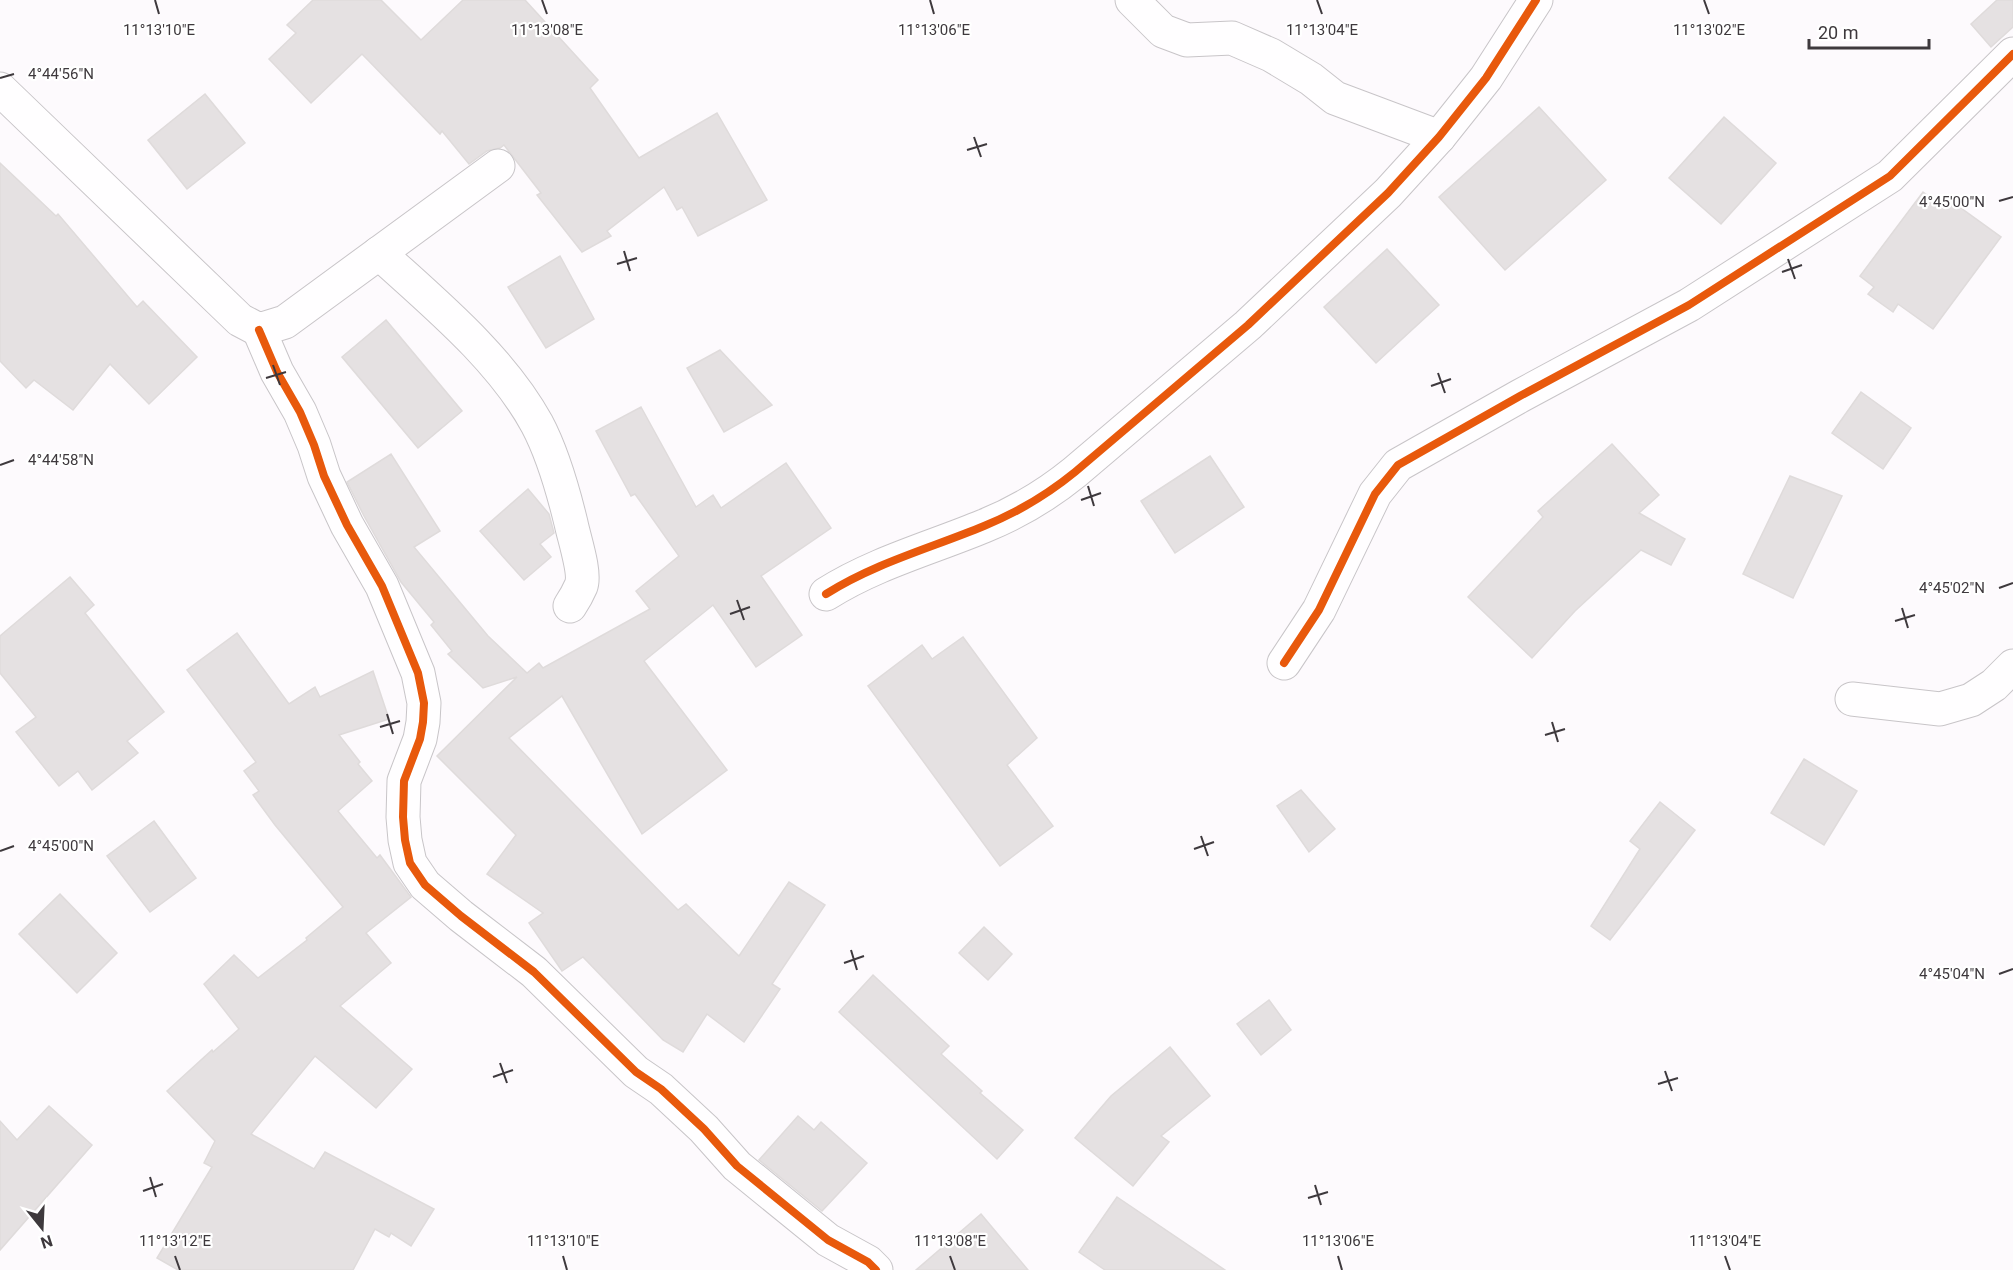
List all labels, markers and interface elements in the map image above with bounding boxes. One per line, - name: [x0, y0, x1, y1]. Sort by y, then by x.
- scale bar: [1809, 12, 1929, 50]
- text: 11°13'10"E: [123, 21, 196, 39]
- text: 11°13'08"E: [511, 21, 584, 39]
- text: 11°13'06"E: [898, 21, 971, 39]
- text: 11°13'04"E: [1286, 21, 1359, 39]
- text: 11°13'02"E: [1673, 21, 1746, 39]
- text: 20 m: [1818, 22, 1858, 43]
- text: 4°44'56"N: [28, 65, 94, 83]
- text: 4°45'00"N: [1919, 193, 1985, 211]
- text: 4°44'58"N: [28, 451, 94, 469]
- text: 4°45'02"N: [1919, 579, 1985, 597]
- text: 4°45'00"N: [28, 837, 94, 855]
- text: 4°45'04"N: [1919, 965, 1985, 983]
- north arrow: [12, 1198, 72, 1258]
- text: N: [38, 1231, 55, 1253]
- text: 11°13'12"E: [139, 1232, 212, 1250]
- text: 11°13'10"E: [527, 1232, 600, 1250]
- text: 11°13'08"E: [914, 1232, 987, 1250]
- text: 11°13'06"E: [1302, 1232, 1375, 1250]
- text: 11°13'04"E: [1689, 1232, 1762, 1250]

